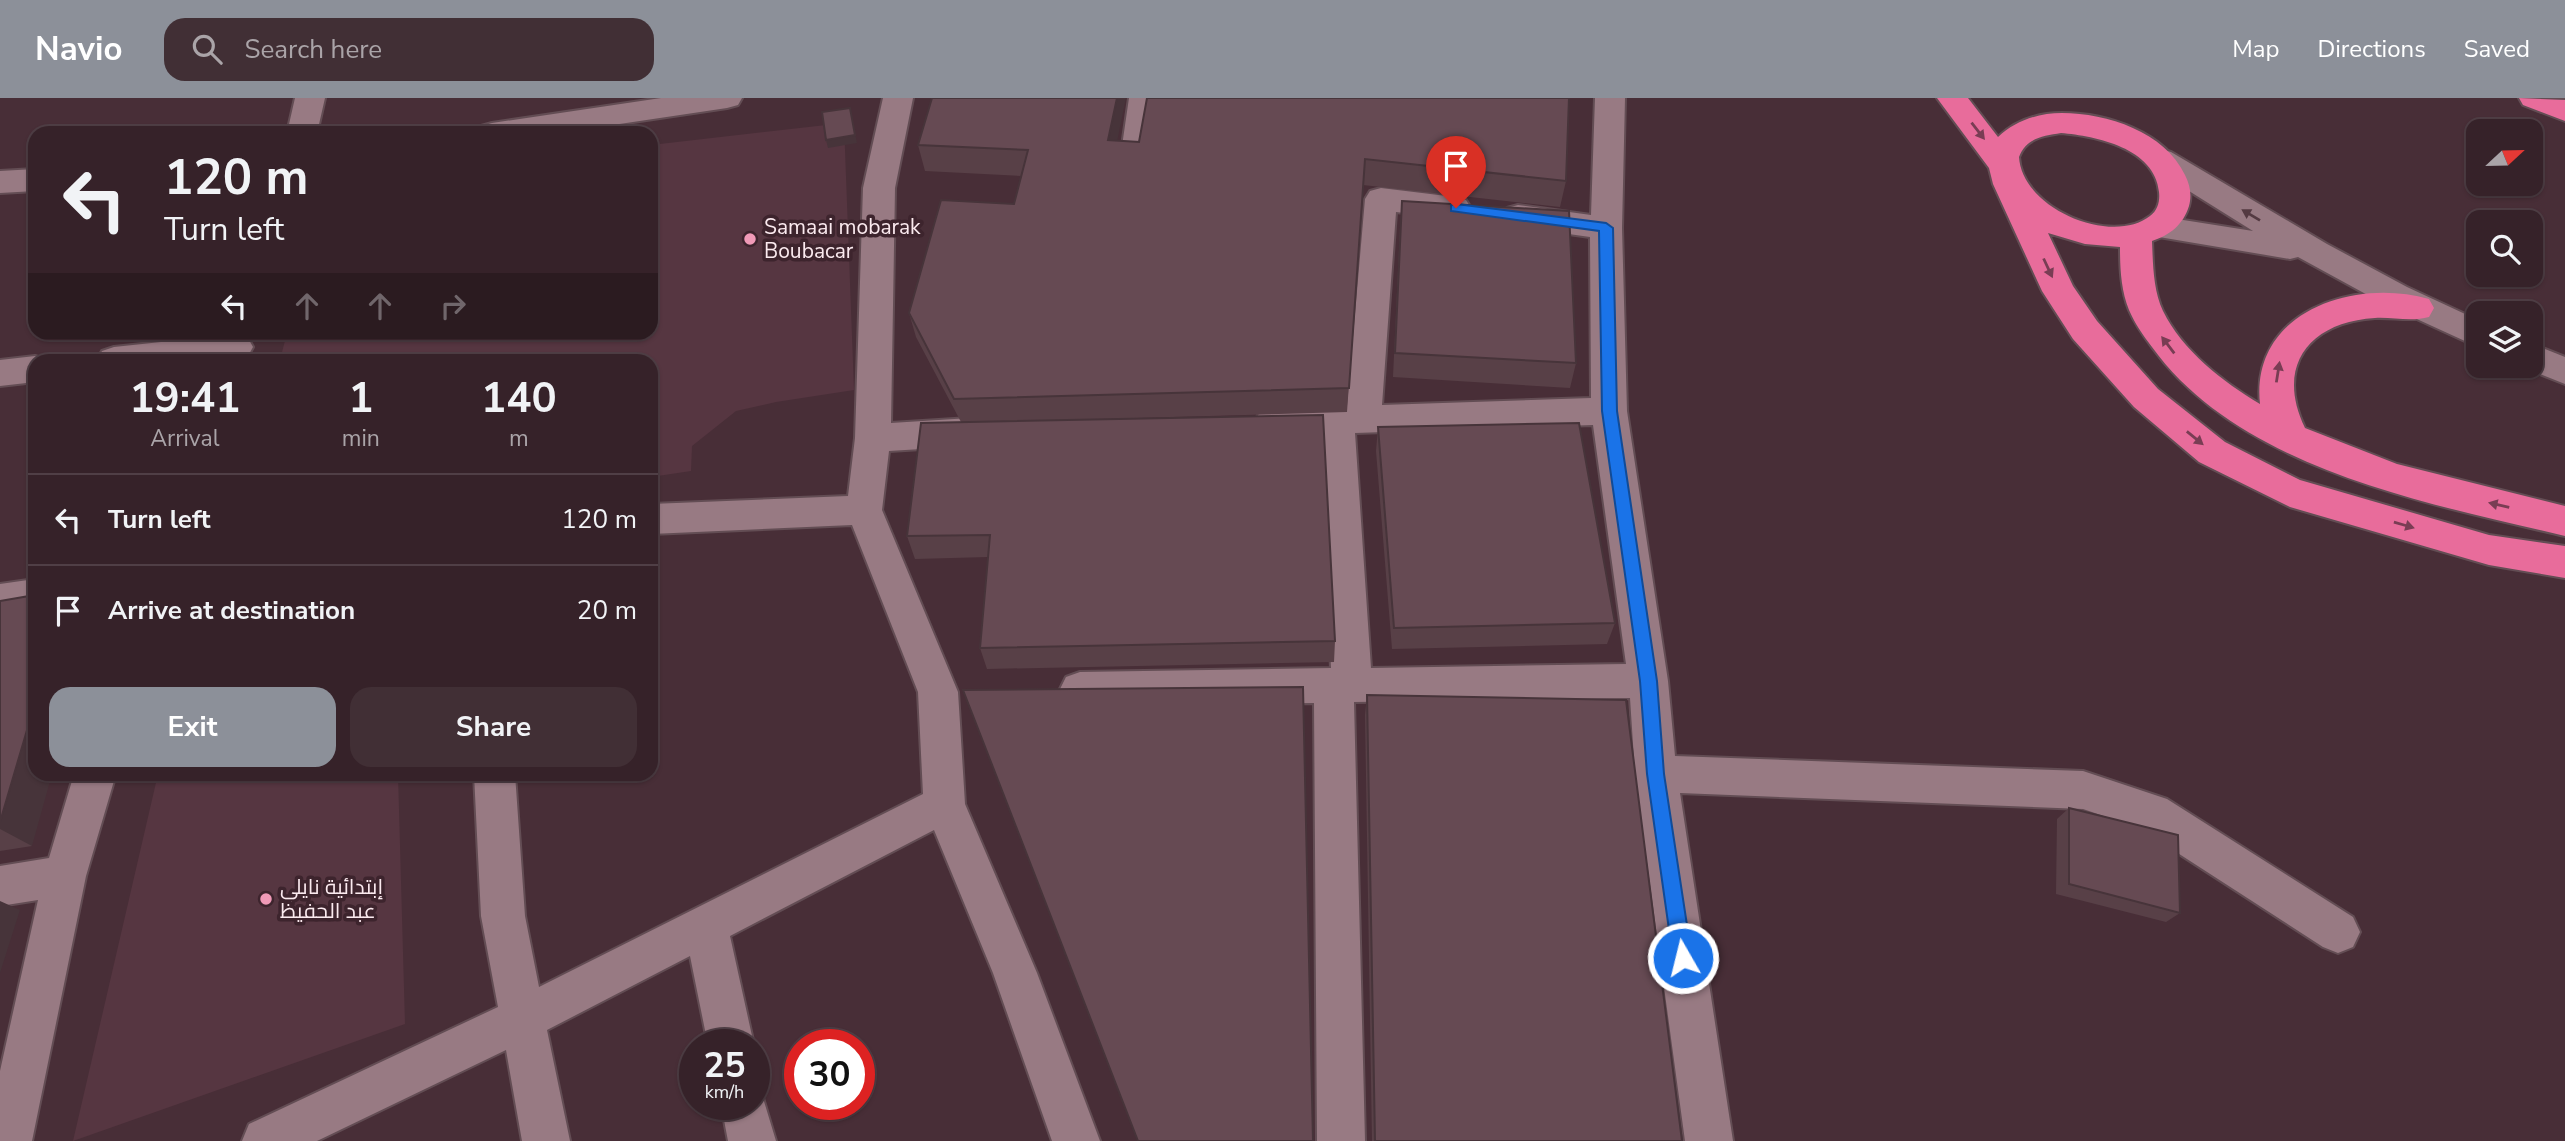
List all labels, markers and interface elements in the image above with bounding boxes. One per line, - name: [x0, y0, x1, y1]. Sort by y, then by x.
- search box: [164, 18, 654, 81]
- text: Navio: [35, 27, 122, 72]
- icon: search: [188, 30, 226, 68]
- text: Search here: [244, 32, 382, 67]
- text: Map: [2232, 33, 2279, 65]
- text: Directions: [2317, 33, 2426, 65]
- text: Saved: [2464, 33, 2530, 65]
- north arrow: [2466, 119, 2543, 196]
- map controls: [2466, 119, 2543, 378]
- one-way arrow: [1970, 122, 1985, 140]
- pin: [1426, 136, 1486, 208]
- text: 120 m: [164, 144, 308, 211]
- icon: arrive: [1437, 147, 1475, 185]
- icon: left: [49, 154, 140, 245]
- text: Turn left: [164, 208, 284, 251]
- one-way arrow: [2242, 209, 2261, 222]
- button: search: [2466, 210, 2543, 287]
- place label: Samaai mobarak Boubacar: [764, 213, 921, 265]
- marker: Samaai mobarak Boubacar: [742, 231, 758, 247]
- one-way arrow: [2042, 258, 2054, 278]
- icon: left: [215, 287, 253, 325]
- icon: ahead: [288, 287, 326, 325]
- icon: ahead: [361, 287, 399, 325]
- icon: right: [434, 287, 472, 325]
- button: layers: [2466, 301, 2543, 378]
- one-way arrow: [2161, 335, 2175, 354]
- one-way arrow: [2273, 361, 2284, 383]
- text: 19:41: [129, 370, 240, 427]
- text: 1: [348, 370, 373, 427]
- text: 140: [481, 370, 557, 427]
- text: Arrival: [150, 423, 219, 454]
- text: min: [342, 423, 380, 454]
- text: m: [509, 423, 529, 454]
- one-way arrow: [2186, 431, 2204, 446]
- one-way arrow: [2488, 499, 2510, 510]
- icon: left: [49, 501, 87, 539]
- text: Turn left: [108, 502, 211, 537]
- text: 120 m: [561, 502, 637, 537]
- one-way arrow: [2393, 520, 2415, 531]
- icon: arrive: [49, 592, 87, 630]
- text: Arrive at destination: [108, 593, 355, 628]
- text: 20 m: [577, 593, 637, 628]
- button: Exit: [49, 687, 336, 767]
- button: Share: [350, 687, 637, 767]
- place label: إبتدائية نايلي عبد الحفيظ: [280, 873, 383, 925]
- marker: إبتدائية نايلي عبد الحفيظ: [258, 891, 274, 907]
- position arrow: [1646, 921, 1720, 995]
- speed limit sign: 30: [784, 1029, 875, 1120]
- text: 25: [703, 1042, 746, 1089]
- text: km/h: [705, 1080, 744, 1104]

